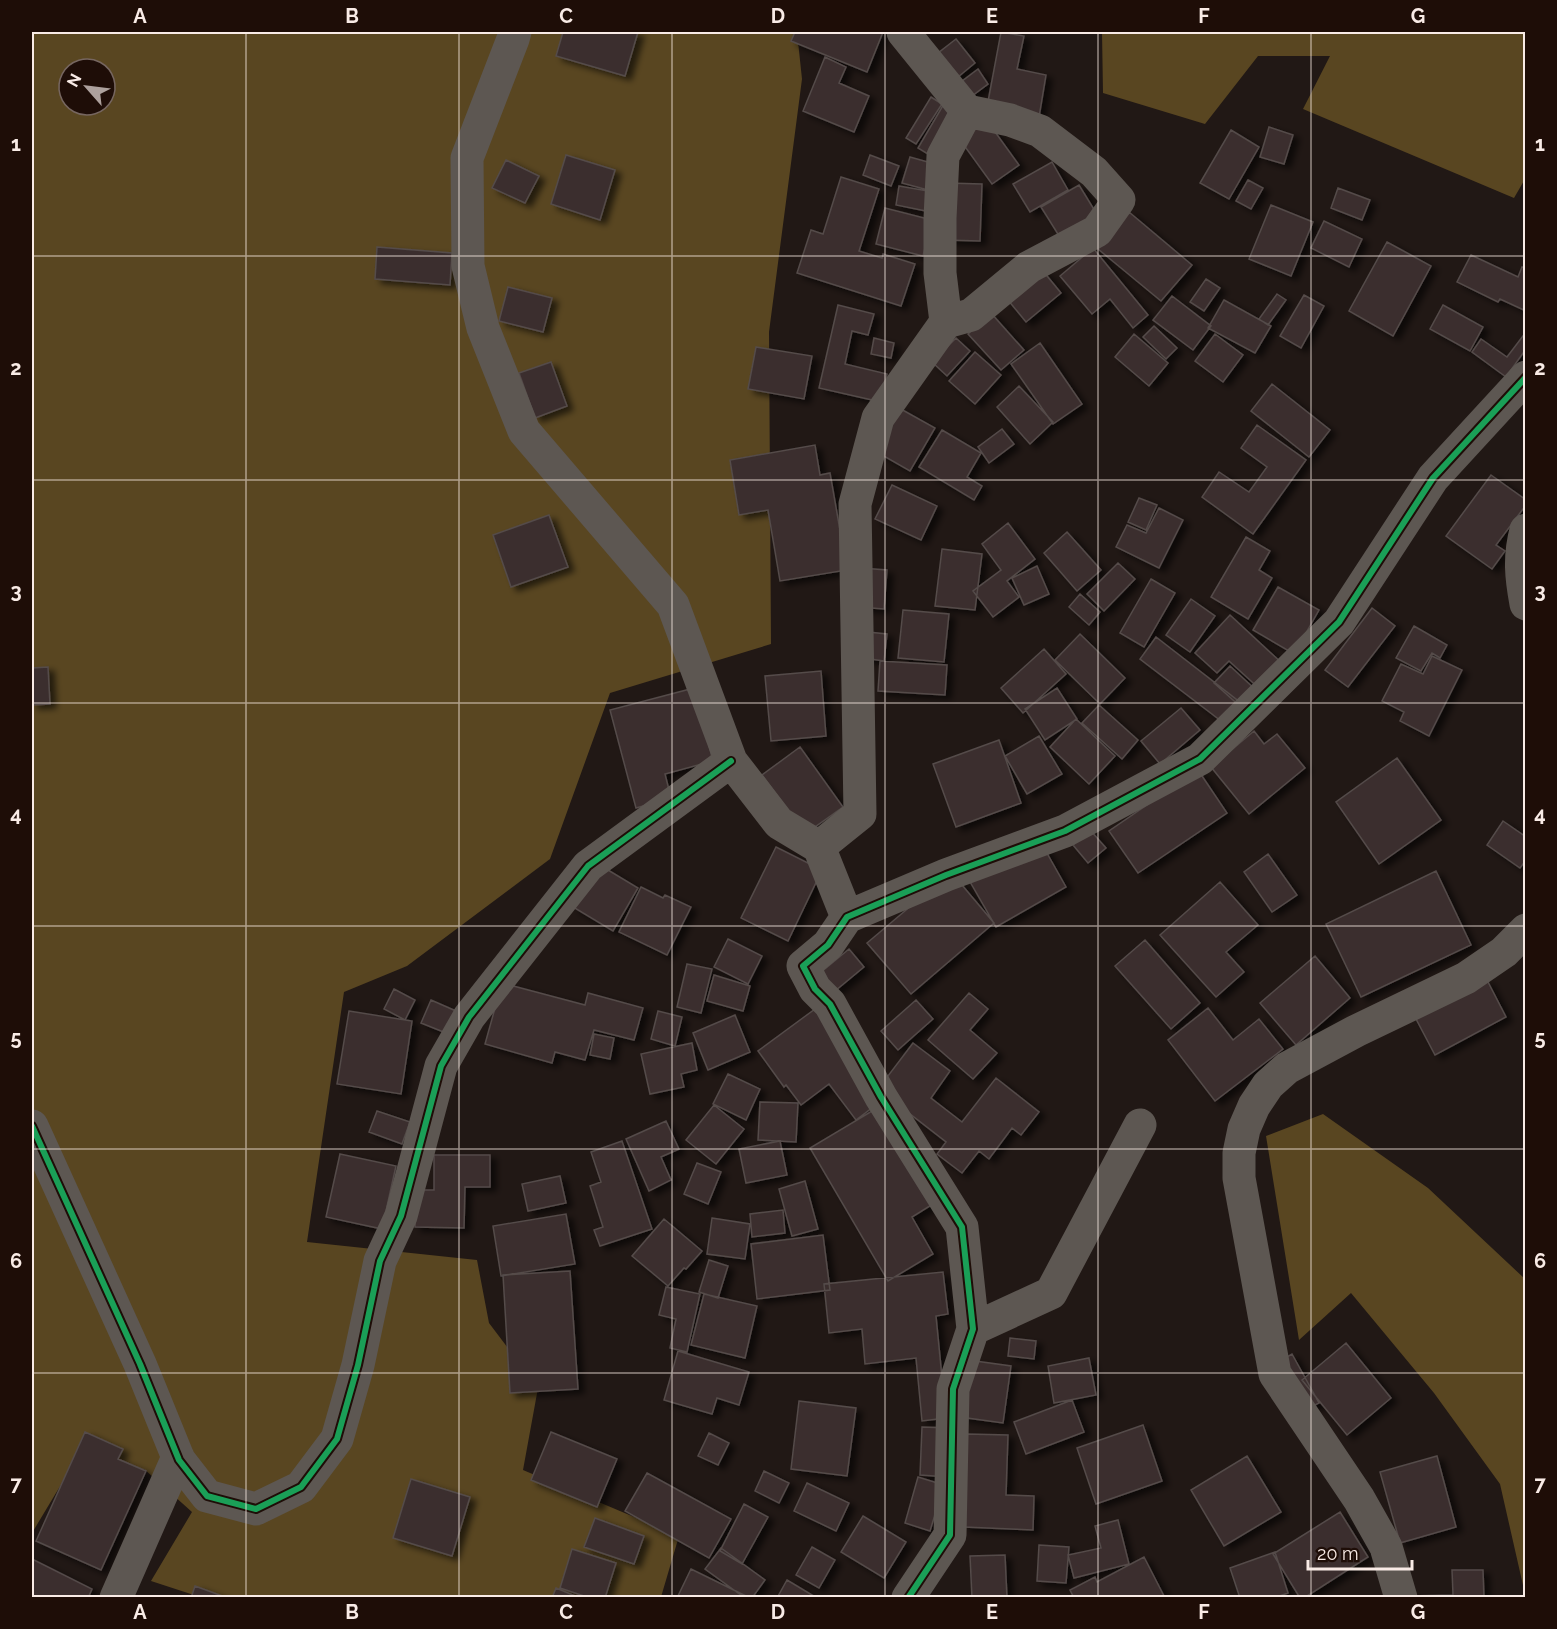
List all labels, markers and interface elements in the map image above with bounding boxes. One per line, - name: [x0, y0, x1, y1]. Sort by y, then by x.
- text: A: [133, 4, 147, 28]
- text: B: [345, 4, 359, 28]
- text: C: [559, 4, 573, 28]
- text: D: [771, 4, 785, 28]
- text: E: [986, 4, 998, 28]
- text: F: [1198, 4, 1210, 28]
- text: G: [1411, 4, 1425, 28]
- north arrow: [57, 57, 117, 117]
- text: N: [63, 70, 85, 90]
- text: 1: [11, 132, 21, 156]
- text: 1: [1535, 132, 1545, 156]
- text: 2: [10, 356, 22, 380]
- text: 2: [1534, 356, 1546, 380]
- text: 3: [10, 579, 22, 603]
- text: 3: [1534, 579, 1546, 603]
- text: 4: [10, 802, 22, 826]
- text: 4: [1534, 802, 1546, 826]
- text: 5: [10, 1026, 22, 1050]
- text: 5: [1534, 1026, 1546, 1050]
- text: 6: [10, 1249, 22, 1273]
- text: 6: [1534, 1249, 1546, 1273]
- text: 7: [10, 1472, 22, 1496]
- text: 7: [1534, 1472, 1546, 1496]
- scale bar: [1308, 1533, 1412, 1571]
- text: 20 m: [1317, 1543, 1359, 1564]
- text: A: [133, 1600, 147, 1624]
- text: B: [345, 1600, 359, 1624]
- text: C: [559, 1600, 573, 1624]
- text: D: [771, 1600, 785, 1624]
- text: E: [986, 1600, 998, 1624]
- text: F: [1198, 1600, 1210, 1624]
- text: G: [1411, 1600, 1425, 1624]

